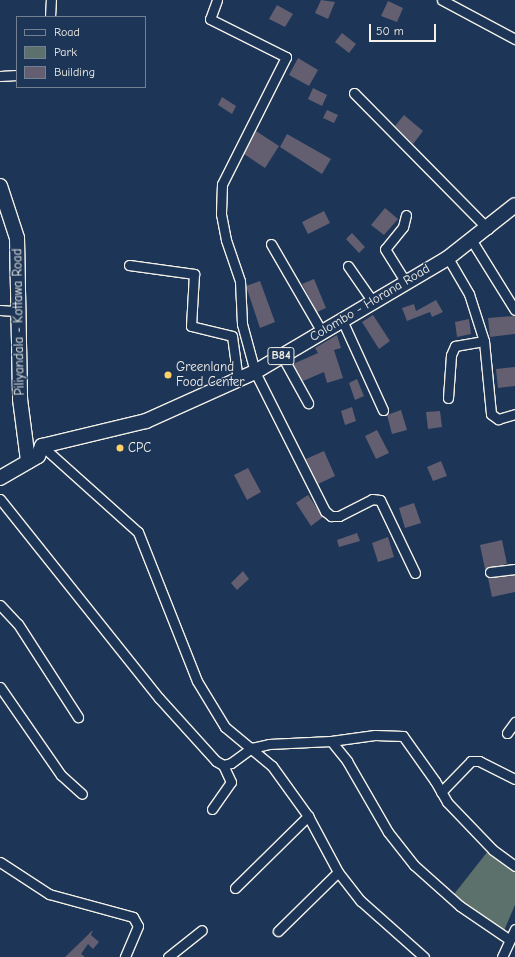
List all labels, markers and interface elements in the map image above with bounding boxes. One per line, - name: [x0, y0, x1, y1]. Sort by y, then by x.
- legend: [16, 16, 146, 88]
- scale bar: [371, 16, 438, 42]
- text: 50 m: [376, 24, 404, 38]
- text: Road: [54, 25, 80, 39]
- text: Park: [54, 45, 77, 59]
- text: Building: [54, 65, 95, 79]
- street label: Piliyandala - Kottawa Road: [10, 248, 28, 396]
- street label: Colombo - Horana Road: [307, 261, 433, 345]
- road number: B84: [267, 346, 295, 366]
- place label: Greenland Food Center: [176, 360, 244, 391]
- marker: Greenland Food Center: [163, 370, 173, 380]
- place label: CPC: [128, 440, 151, 456]
- marker: CPC: [115, 443, 125, 453]

